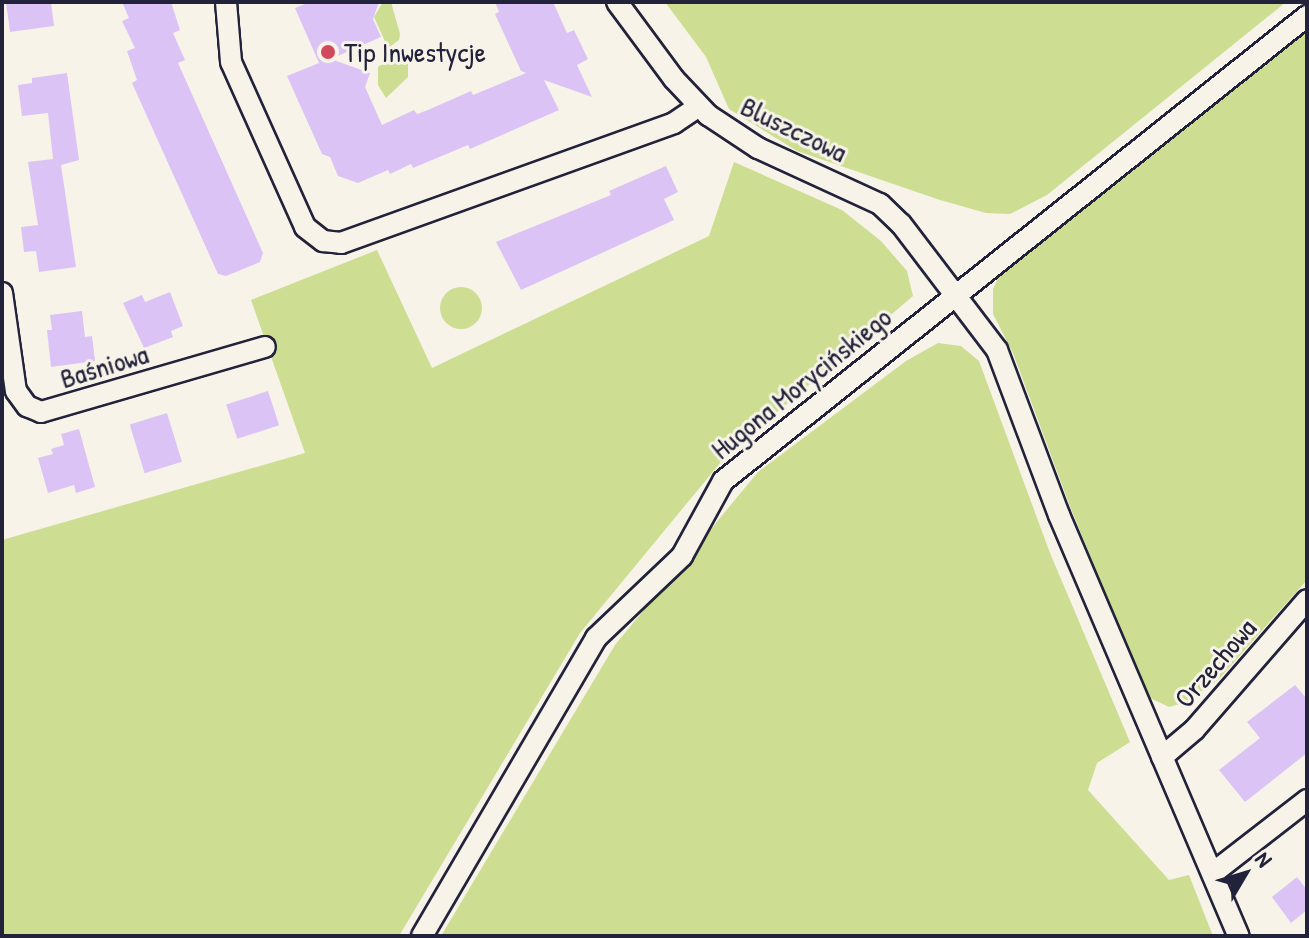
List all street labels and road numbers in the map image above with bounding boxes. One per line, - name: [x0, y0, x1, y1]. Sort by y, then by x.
- street label: Bluszczowa: [736, 89, 852, 169]
- street label: Hugona Morycińskiego: [704, 300, 898, 466]
- street label: Baśniowa: [56, 337, 152, 395]
- street label: Orzechowa: [1167, 611, 1263, 715]

